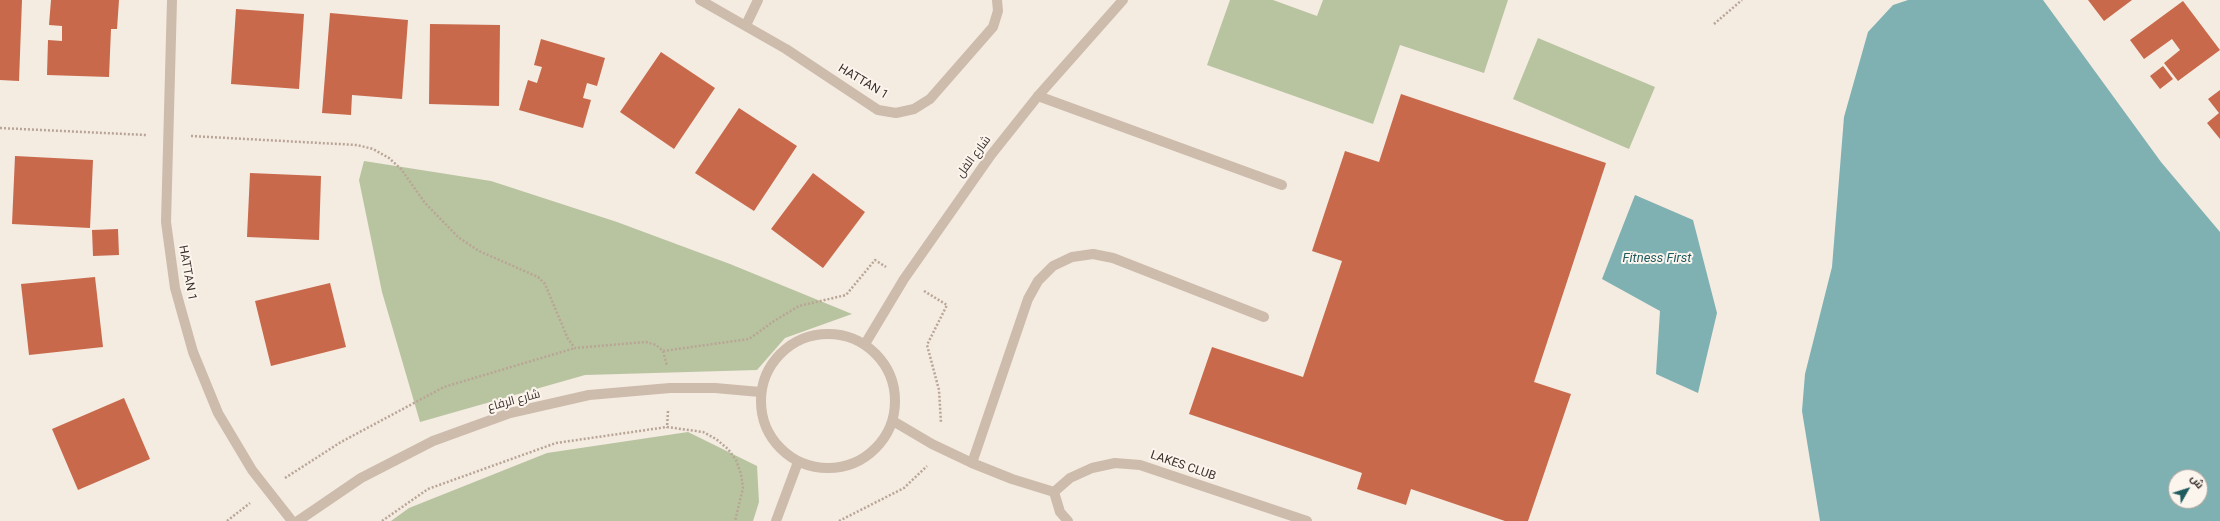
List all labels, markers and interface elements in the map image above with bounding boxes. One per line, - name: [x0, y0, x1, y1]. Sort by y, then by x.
- street label: HATTAN 1: [835, 61, 891, 103]
- street label: شارع الفل: [954, 133, 994, 181]
- street label: HATTAN 1: [175, 244, 199, 302]
- water label: Fitness First: [1623, 251, 1691, 267]
- street label: شارع الرفاع: [486, 387, 542, 415]
- street label: LAKES CLUB: [1148, 448, 1218, 484]
- north arrow: [2168, 469, 2208, 509]
- text: ش: [2187, 472, 2206, 491]

